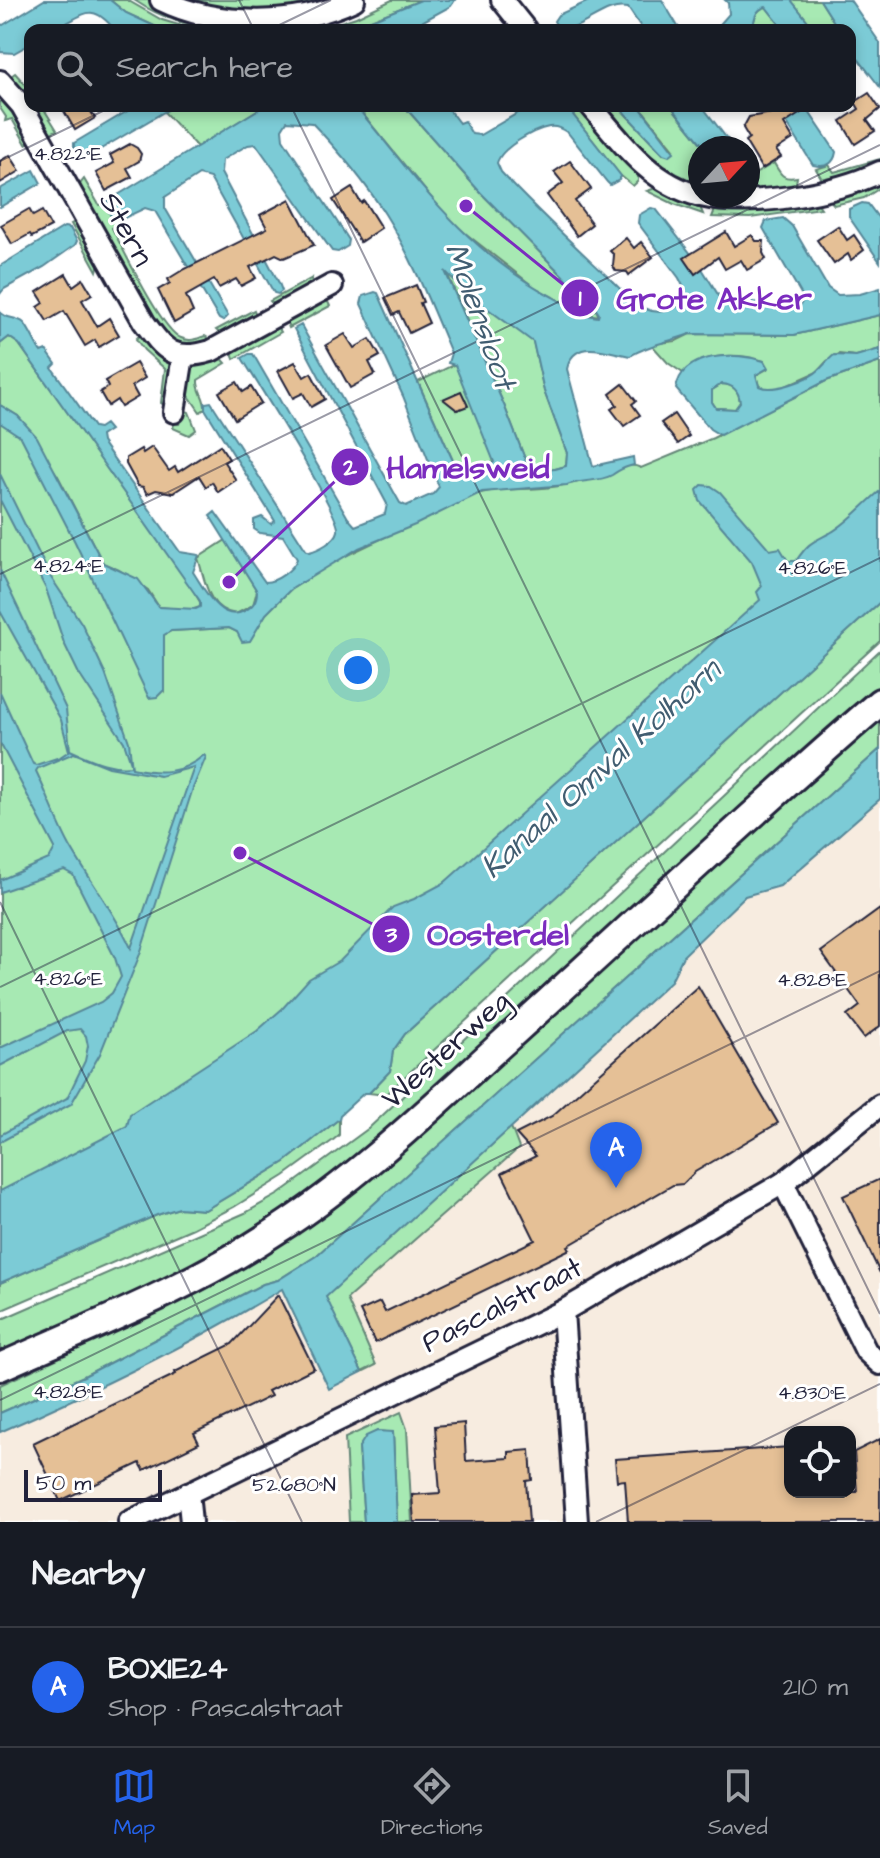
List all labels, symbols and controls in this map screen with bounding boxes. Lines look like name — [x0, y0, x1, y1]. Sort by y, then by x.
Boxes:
search box — [24, 24, 856, 112]
icon: search — [52, 46, 96, 90]
text: Search here — [116, 47, 293, 89]
north arrow — [688, 136, 760, 208]
text: 4.822°E — [34, 140, 102, 168]
street label: Stern — [88, 184, 164, 274]
water label: Molensloot — [433, 236, 528, 398]
callout: Grote Akker — [560, 270, 827, 326]
text: Grote Akker — [616, 277, 812, 322]
text: 1 — [578, 282, 582, 316]
callout: Hamelsweid — [330, 439, 566, 495]
text: Hamelsweid — [386, 446, 550, 491]
text: 2 — [342, 451, 357, 485]
text: 4.824°E — [33, 552, 104, 580]
text: 4.826°E — [777, 554, 847, 582]
water label: Kanaal Omval Kolhorn — [471, 647, 733, 889]
your location — [338, 650, 378, 690]
callout: Oosterdel — [371, 906, 585, 962]
text: Oosterdel — [427, 913, 569, 958]
text: 3 — [384, 918, 398, 952]
text: 4.826°E — [33, 965, 103, 993]
text: 4.828°E — [777, 966, 847, 994]
street label: Westerweg — [372, 981, 520, 1120]
pin: A — [590, 1122, 642, 1188]
street label: Pascalstraat — [415, 1247, 589, 1363]
text: 4.828°E — [33, 1378, 103, 1406]
text: 4.830°E — [778, 1379, 846, 1407]
map controls — [784, 1426, 856, 1498]
button: locate — [784, 1426, 856, 1498]
scale bar — [24, 1466, 162, 1502]
text: 50 m — [36, 1468, 91, 1499]
text: 52.680°N — [252, 1471, 336, 1499]
text: Nearby — [32, 1550, 146, 1598]
text: BOXIE24 — [108, 1648, 227, 1690]
text: A — [50, 1669, 66, 1705]
text: 210 m — [783, 1669, 848, 1705]
text: Shop · Pascalstraat — [108, 1690, 343, 1726]
tab: Map — [112, 1764, 156, 1843]
tab: Directions — [381, 1764, 483, 1843]
tab: Saved — [708, 1764, 768, 1843]

